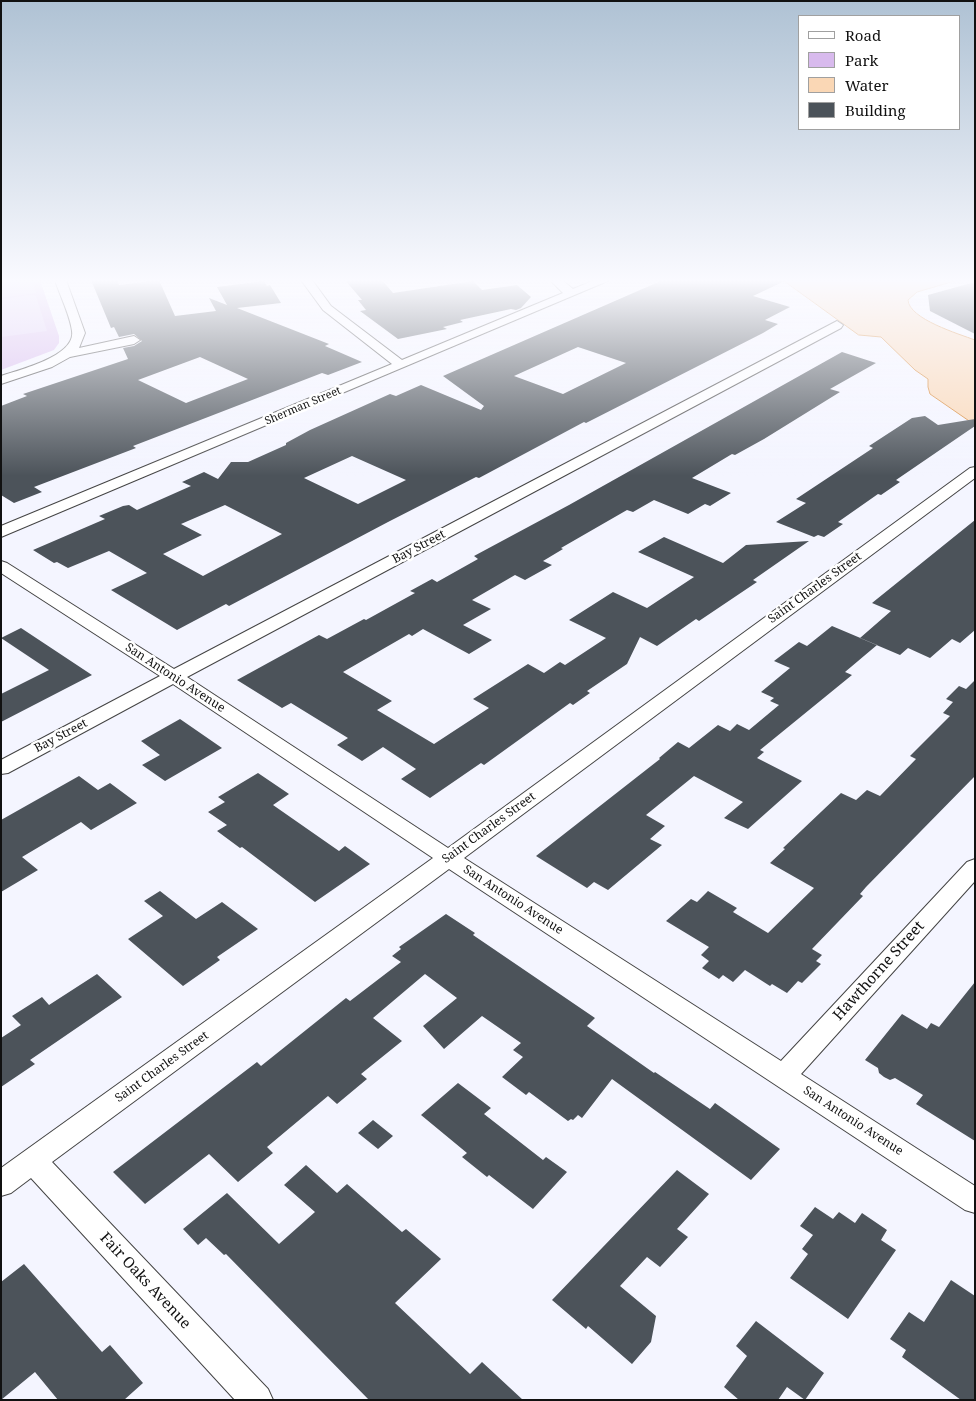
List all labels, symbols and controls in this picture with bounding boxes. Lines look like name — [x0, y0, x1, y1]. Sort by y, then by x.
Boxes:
legend — [798, 15, 961, 130]
text: Road — [845, 25, 881, 45]
text: Park — [845, 50, 878, 70]
text: Water — [845, 75, 888, 95]
text: Building — [845, 100, 906, 120]
street label: Sherman Street — [263, 384, 343, 428]
street label: Bay Street — [390, 527, 448, 567]
street label: Saint Charles Street — [766, 549, 864, 627]
street label: San Antonio Avenue — [122, 640, 228, 716]
street label: Bay Street — [32, 716, 90, 756]
street label: Saint Charles Street — [440, 789, 538, 867]
street label: San Antonio Avenue — [460, 862, 566, 938]
street label: Hawthorne Street — [830, 918, 928, 1024]
street label: Saint Charles Street — [113, 1028, 211, 1106]
street label: San Antonio Avenue — [800, 1083, 906, 1159]
street label: Fair Oaks Avenue — [96, 1229, 194, 1333]

